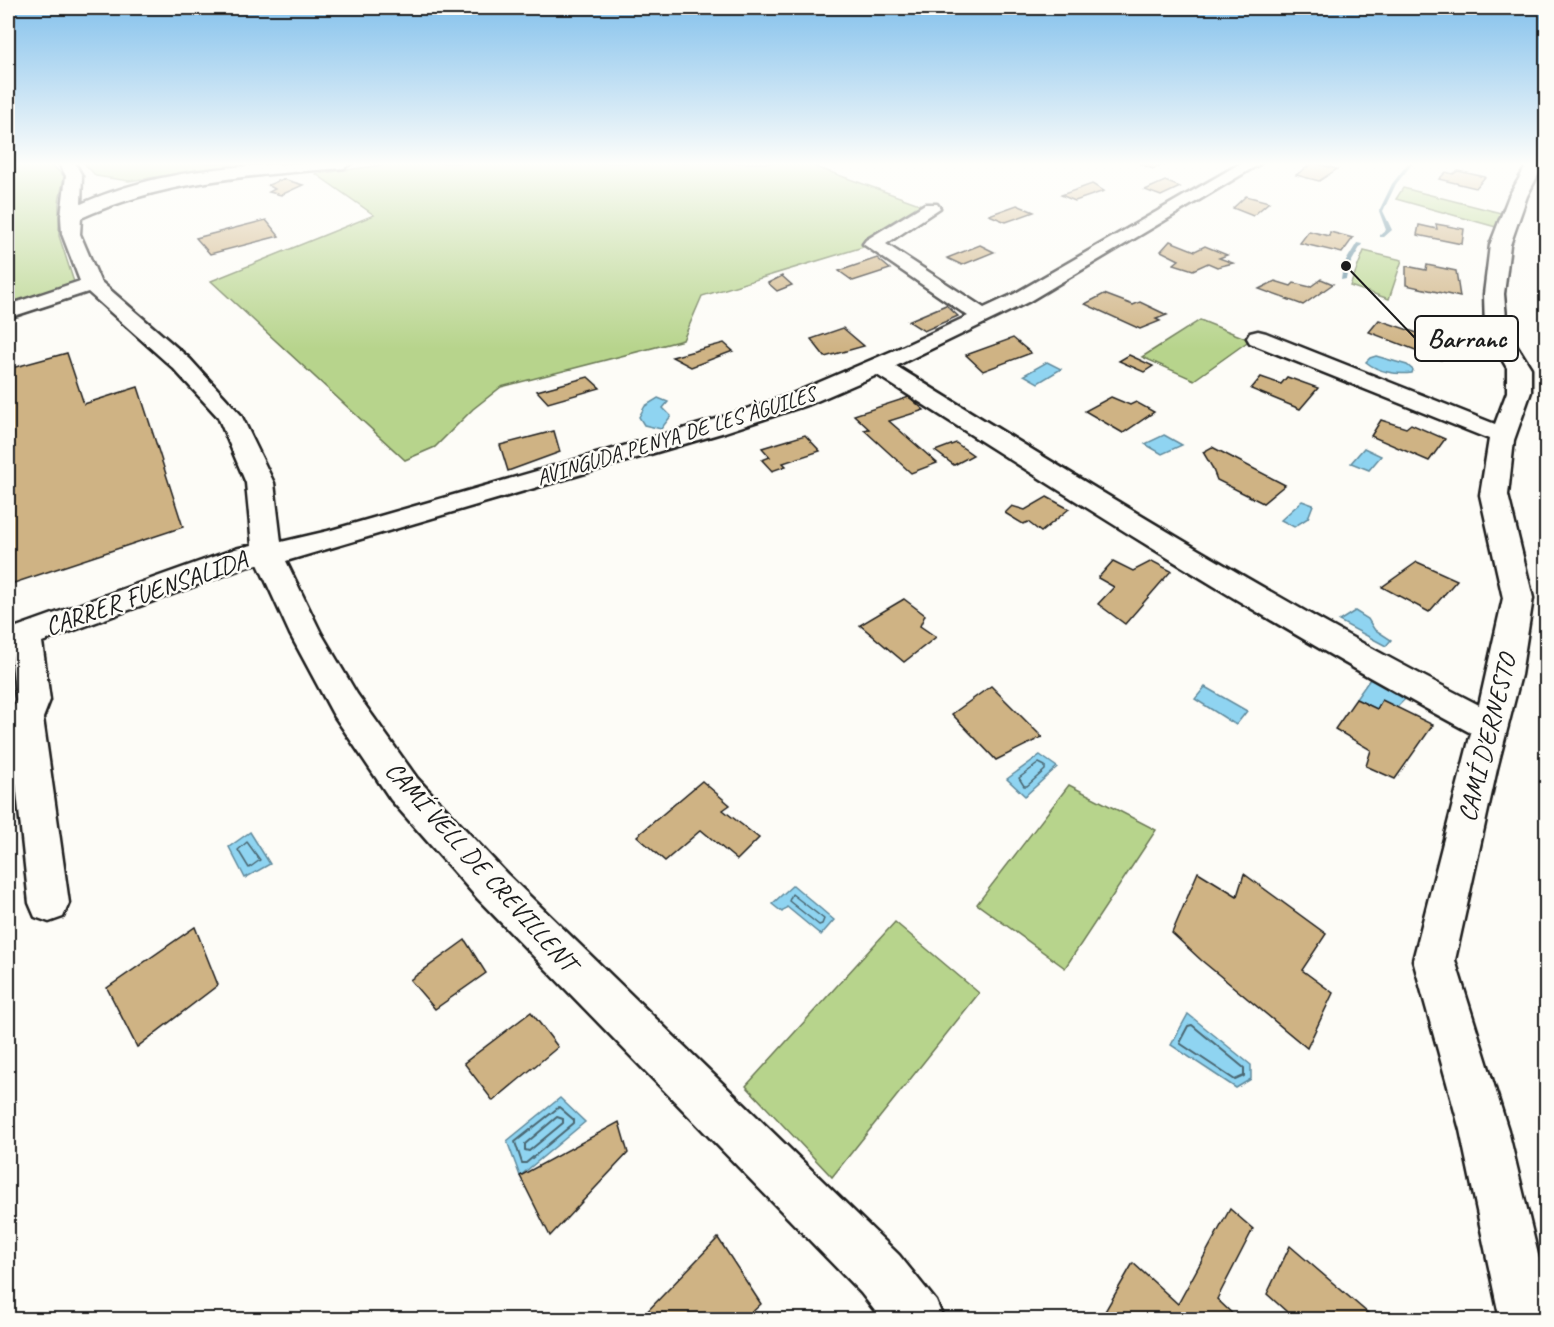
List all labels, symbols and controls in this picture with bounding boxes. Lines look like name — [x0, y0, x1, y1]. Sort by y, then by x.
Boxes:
callout: Barranc — [1415, 316, 1518, 361]
text: Barranc — [1428, 321, 1509, 355]
street label: AVINGUDA PENYA DE LES ÀGUILES — [533, 379, 822, 492]
street label: CARRER FUENSALIDA — [41, 542, 253, 643]
street label: CAMÍ D'ERNESTO — [1450, 648, 1524, 825]
street label: CAMÍ VELL DE CREVILLENT — [378, 754, 588, 982]

